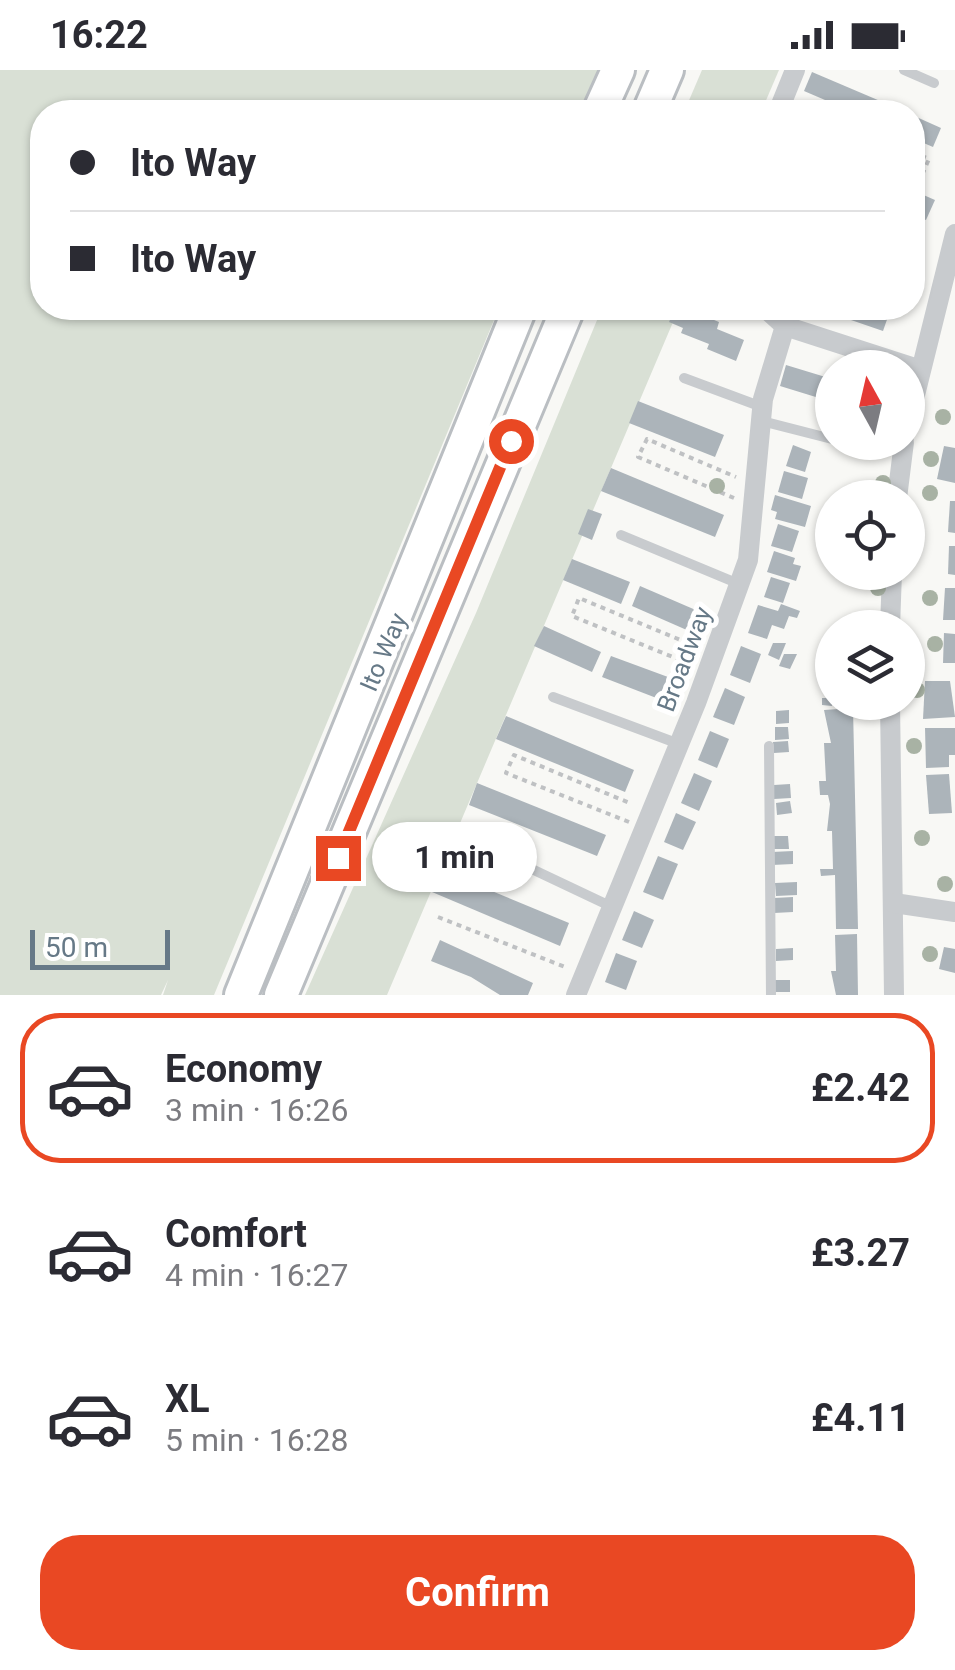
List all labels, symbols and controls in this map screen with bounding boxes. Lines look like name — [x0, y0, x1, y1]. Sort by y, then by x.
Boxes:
text: 16:22 — [50, 13, 148, 57]
text: Ito Way — [130, 141, 256, 185]
text: Ito Way — [130, 237, 256, 281]
north arrow — [815, 350, 925, 460]
map controls — [815, 350, 925, 720]
route start — [489, 419, 534, 464]
button: locate — [815, 480, 925, 590]
street label: Broadway — [651, 603, 718, 716]
street label: Ito Way — [354, 609, 413, 696]
button: layers — [815, 610, 925, 720]
callout: 1 min — [373, 823, 538, 893]
route end — [316, 836, 361, 881]
text: 1 min — [414, 838, 495, 876]
scale bar — [30, 925, 170, 970]
text: 50 m — [45, 931, 108, 964]
icon: car — [45, 1043, 135, 1133]
text: Economy — [165, 1047, 322, 1091]
text: £2.42 — [811, 1066, 910, 1110]
text: 3 min · 16:26 — [165, 1091, 348, 1129]
icon: car — [45, 1208, 135, 1298]
text: Comfort — [165, 1212, 307, 1256]
text: £3.27 — [811, 1231, 910, 1275]
text: 4 min · 16:27 — [165, 1256, 348, 1294]
icon: car — [45, 1373, 135, 1463]
text: XL — [165, 1377, 210, 1421]
text: £4.11 — [811, 1396, 910, 1440]
text: 5 min · 16:28 — [165, 1421, 348, 1459]
button: Confirm — [40, 1535, 915, 1650]

